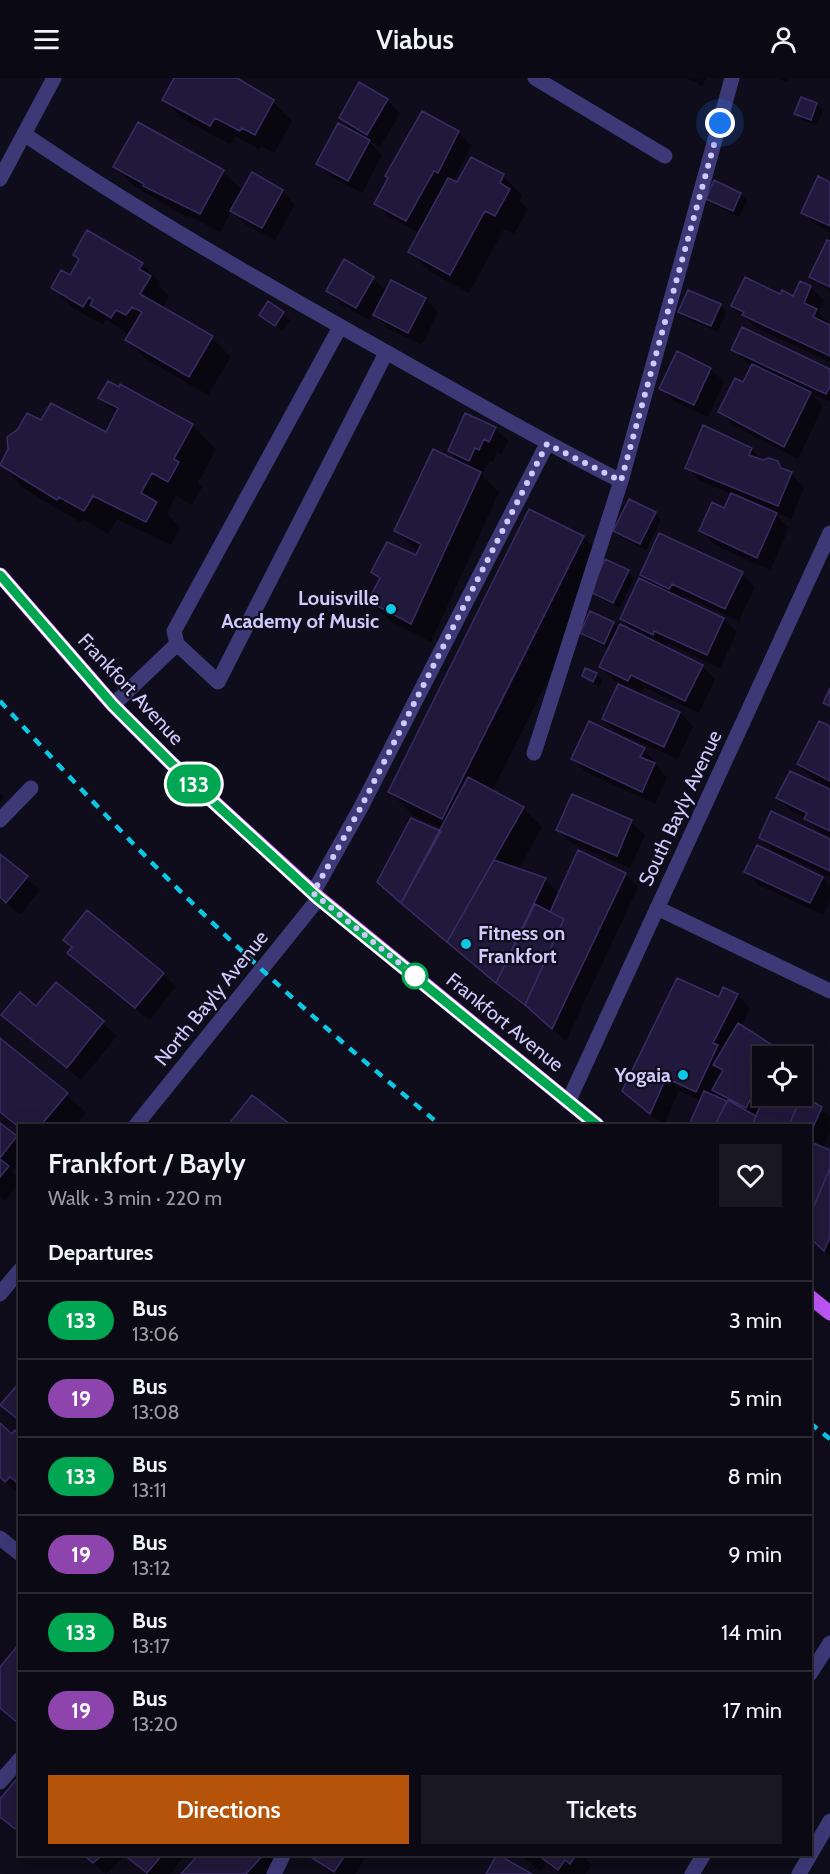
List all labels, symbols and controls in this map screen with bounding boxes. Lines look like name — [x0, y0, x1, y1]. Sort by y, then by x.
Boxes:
icon: menu — [30, 23, 63, 56]
text: Viabus — [376, 23, 454, 56]
icon: person — [767, 23, 800, 56]
your location — [705, 108, 735, 138]
place label: Louisville Academy of Music — [221, 586, 379, 633]
marker: Louisville Academy of Music — [384, 602, 398, 616]
street label: Frankfort Avenue — [73, 628, 189, 750]
street label: South Bayly Avenue — [633, 726, 727, 890]
line badge: 133 — [160, 764, 228, 804]
text: 133 — [179, 772, 209, 797]
place label: Fitness on Frankfort — [478, 921, 565, 968]
street label: North Bayly Avenue — [149, 926, 273, 1070]
marker: Fitness on Frankfort — [459, 937, 473, 951]
unlabelled marker — [402, 963, 428, 989]
street label: Frankfort Avenue — [442, 967, 568, 1077]
map controls — [752, 1046, 812, 1106]
button: locate — [752, 1046, 812, 1106]
place label: Yogaia — [613, 1063, 671, 1087]
marker: Yogaia — [676, 1068, 690, 1082]
button: heart — [719, 1144, 782, 1207]
text: Frankfort / Bayly — [48, 1146, 246, 1180]
text: Walk · 3 min · 220 m — [48, 1186, 222, 1210]
text: Departures — [48, 1239, 153, 1266]
text: Bus — [132, 1295, 167, 1322]
text: 3 min — [729, 1307, 782, 1334]
text: 133 — [66, 1308, 96, 1333]
text: 13:06 — [132, 1322, 179, 1346]
text: Bus — [132, 1373, 167, 1400]
text: 5 min — [729, 1385, 782, 1412]
text: 19 — [71, 1386, 91, 1411]
text: 13:08 — [132, 1400, 180, 1424]
text: Bus — [132, 1451, 167, 1478]
text: 8 min — [727, 1463, 782, 1490]
text: 133 — [66, 1464, 96, 1489]
text: 13:11 — [132, 1478, 167, 1502]
text: Bus — [132, 1529, 167, 1556]
text: 9 min — [728, 1541, 782, 1568]
text: 19 — [71, 1542, 91, 1567]
text: 13:12 — [132, 1556, 171, 1580]
text: Bus — [132, 1607, 167, 1634]
text: 14 min — [721, 1619, 782, 1646]
text: 133 — [66, 1620, 96, 1645]
text: 13:17 — [132, 1634, 170, 1658]
text: Bus — [132, 1685, 167, 1712]
text: 17 min — [723, 1697, 782, 1724]
text: 19 — [71, 1698, 91, 1723]
text: 13:20 — [132, 1712, 178, 1736]
button: Directions — [48, 1775, 409, 1844]
button: Tickets — [421, 1775, 782, 1844]

